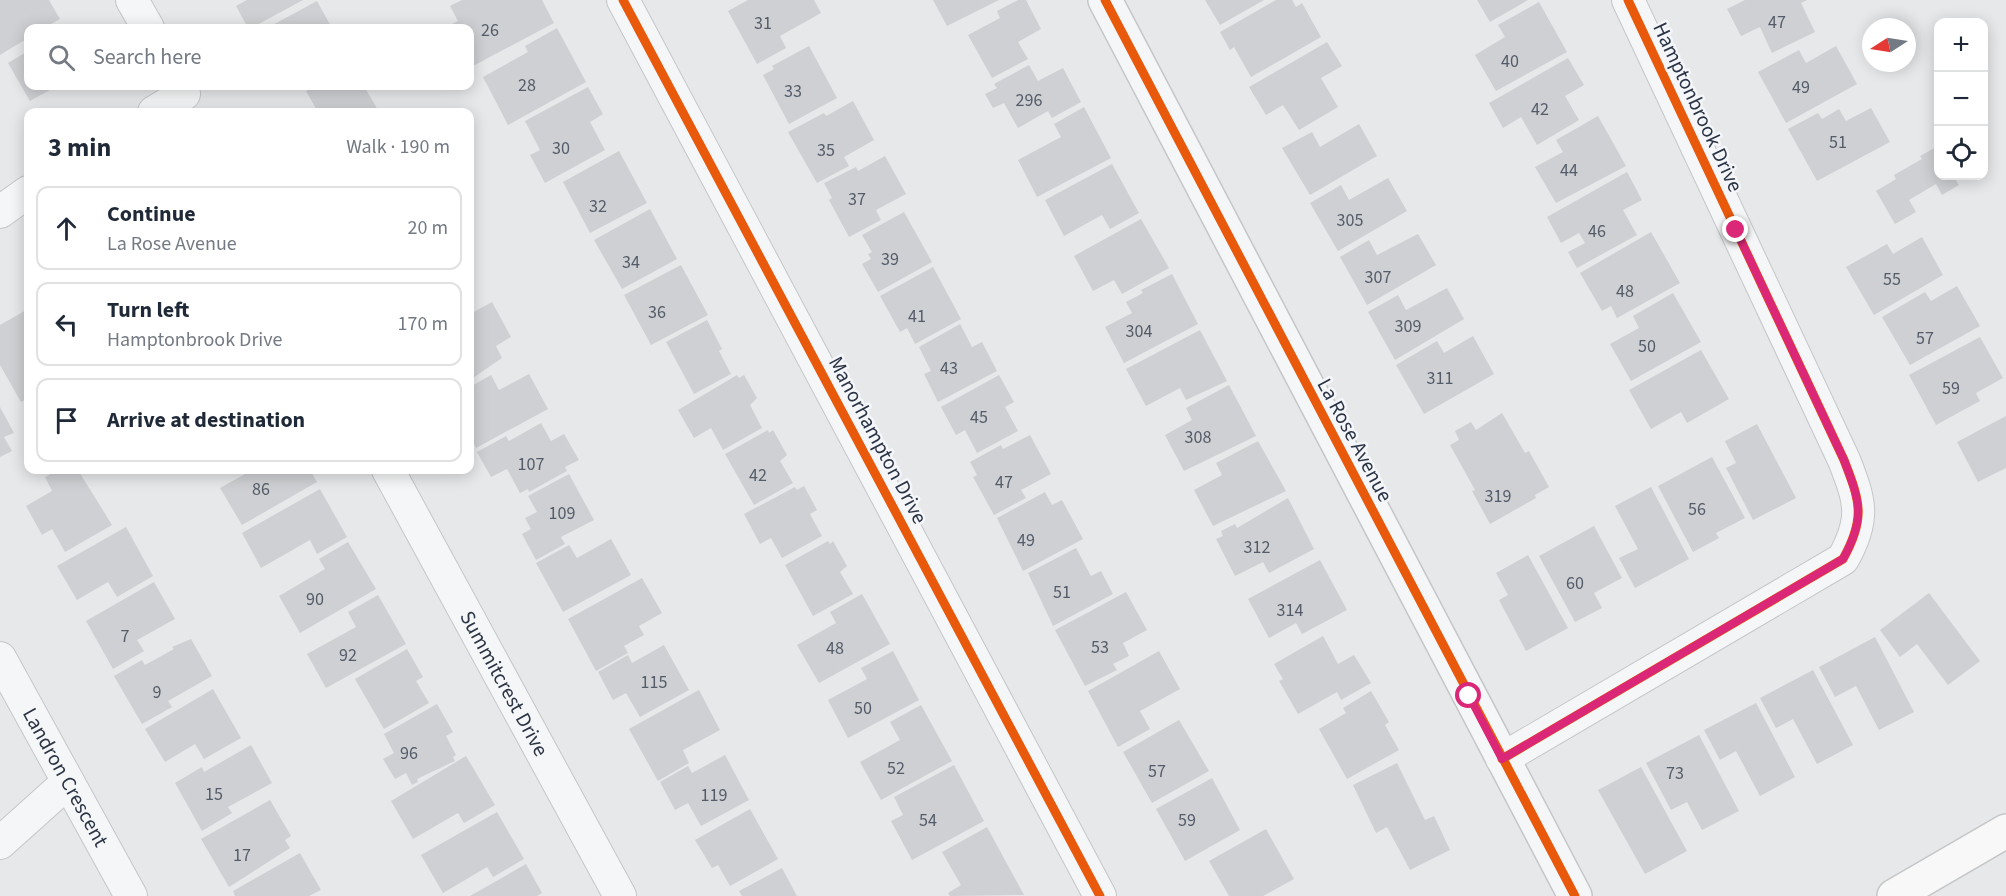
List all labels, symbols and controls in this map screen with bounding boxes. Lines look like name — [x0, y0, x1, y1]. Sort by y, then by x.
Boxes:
house number: 47 — [1768, 10, 1786, 35]
house number: 31 — [754, 11, 772, 36]
street label: Hamptonbrook Drive — [1645, 17, 1751, 197]
house number: 26 — [481, 18, 499, 43]
north arrow — [1862, 18, 1916, 72]
map controls — [1934, 18, 1988, 180]
button: + — [1934, 18, 1988, 72]
search box — [24, 24, 474, 90]
icon: search — [45, 41, 78, 74]
text: Search here — [93, 41, 201, 73]
house number: 40 — [1501, 49, 1519, 74]
button: − — [1934, 72, 1988, 126]
house number: 28 — [518, 73, 536, 98]
house number: 49 — [1792, 75, 1810, 100]
house number: 33 — [784, 79, 802, 104]
house number: 296 — [1016, 88, 1042, 113]
house number: 42 — [1531, 97, 1549, 122]
button: locate — [1934, 126, 1988, 180]
text: 3 min — [48, 129, 111, 166]
house number: 51 — [1829, 130, 1847, 155]
text: Walk · 190 m — [346, 133, 450, 161]
house number: 30 — [552, 136, 570, 161]
house number: 35 — [817, 138, 835, 163]
house number: 44 — [1560, 158, 1578, 183]
house number: 37 — [848, 187, 866, 212]
house number: 32 — [589, 194, 607, 219]
text: Continue — [107, 198, 196, 230]
house number: 305 — [1337, 208, 1363, 233]
icon: ahead — [50, 212, 83, 245]
text: 20 m — [408, 214, 448, 242]
route end — [1722, 216, 1748, 242]
house number: 46 — [1588, 219, 1606, 244]
text: La Rose Avenue — [107, 230, 237, 258]
house number: 39 — [881, 247, 899, 272]
house number: 34 — [622, 250, 640, 275]
house number: 307 — [1365, 265, 1391, 290]
house number: 55 — [1883, 267, 1901, 292]
house number: 48 — [1616, 279, 1634, 304]
text: Turn left — [107, 294, 189, 326]
house number: 36 — [648, 300, 666, 325]
house number: 41 — [908, 304, 926, 329]
icon: left — [50, 308, 83, 341]
text: 170 m — [398, 310, 448, 338]
house number: 309 — [1395, 314, 1421, 339]
house number: 304 — [1126, 319, 1152, 344]
text: Hamptonbrook Drive — [107, 326, 282, 354]
house number: 57 — [1916, 326, 1934, 351]
house number: 50 — [1638, 334, 1656, 359]
street label: Manorhampton Drive — [821, 351, 935, 529]
house number: 43 — [940, 356, 958, 381]
house number: 311 — [1427, 366, 1453, 391]
street label: La Rose Avenue — [1310, 373, 1400, 507]
house number: 59 — [1942, 376, 1960, 401]
icon: arrive — [50, 404, 83, 437]
text: Arrive at destination — [107, 404, 305, 436]
house number: 45 — [970, 405, 988, 430]
house number: 308 — [1185, 425, 1211, 450]
house number: 107 — [518, 452, 544, 477]
house number: 42 — [749, 463, 767, 488]
house number: 47 — [995, 470, 1013, 495]
house number: 86 — [252, 477, 270, 502]
house number: 319 — [1485, 484, 1511, 509]
house number: 56 — [1688, 497, 1706, 522]
house number: 109 — [549, 501, 575, 526]
house number: 49 — [1017, 528, 1035, 553]
house number: 312 — [1244, 535, 1270, 560]
house number: 60 — [1566, 571, 1584, 596]
house number: 51 — [1053, 580, 1071, 605]
house number: 90 — [306, 587, 324, 612]
house number: 314 — [1277, 598, 1303, 623]
street label: Summitcrest Drive — [452, 605, 556, 762]
house number: 7 — [121, 624, 130, 649]
house number: 53 — [1091, 635, 1109, 660]
house number: 48 — [826, 636, 844, 661]
house number: 92 — [339, 643, 357, 668]
house number: 115 — [641, 670, 667, 695]
house number: 9 — [153, 680, 162, 705]
route start — [1455, 682, 1481, 708]
house number: 50 — [854, 696, 872, 721]
street label: Landron Crescent — [15, 702, 116, 852]
house number: 96 — [400, 741, 418, 766]
house number: 52 — [887, 756, 905, 781]
house number: 57 — [1148, 759, 1166, 784]
house number: 73 — [1666, 761, 1684, 786]
house number: 15 — [205, 782, 223, 807]
house number: 119 — [701, 783, 727, 808]
house number: 54 — [919, 808, 937, 833]
house number: 59 — [1178, 808, 1196, 833]
house number: 17 — [233, 843, 251, 868]

